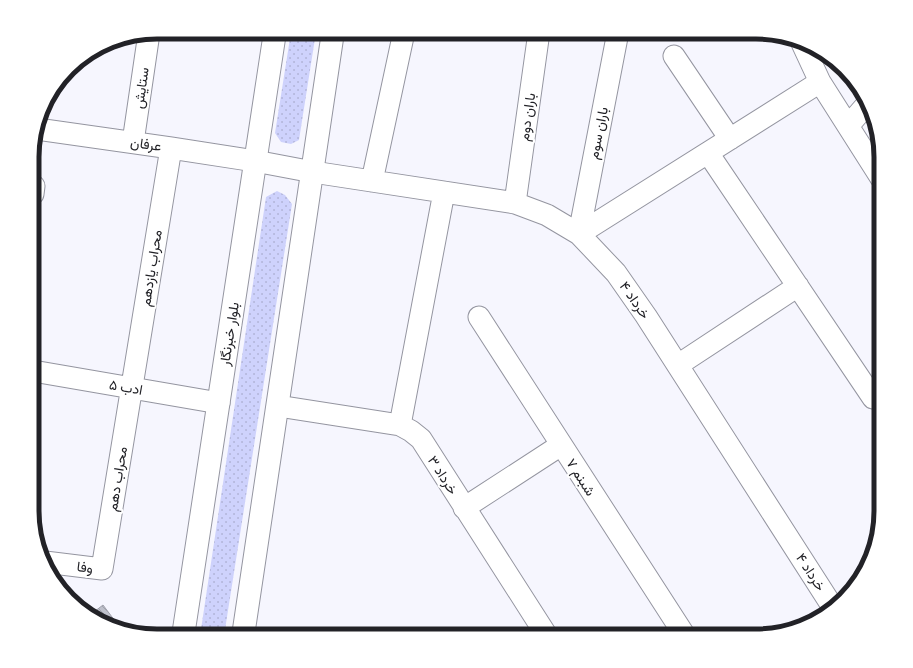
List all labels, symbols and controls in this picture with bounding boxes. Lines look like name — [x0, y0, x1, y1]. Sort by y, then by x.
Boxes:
street label: ستایش — [130, 66, 153, 110]
street label: باران دوم — [516, 92, 539, 142]
street label: باران سوم — [585, 105, 612, 161]
street label: عرفان — [129, 134, 163, 155]
street label: محراب یازدهم — [137, 229, 166, 308]
street label: خرداد ۴ — [616, 278, 653, 322]
street label: بلوار خبرنگار — [216, 301, 243, 368]
street label: ادب ۵ — [108, 376, 144, 399]
street label: محراب دهم — [104, 445, 131, 513]
street label: خرداد ۳ — [424, 453, 461, 498]
street label: شبنم ۷ — [562, 455, 599, 499]
street label: خرداد ۴ — [792, 550, 829, 594]
street label: وفا — [76, 558, 94, 577]

